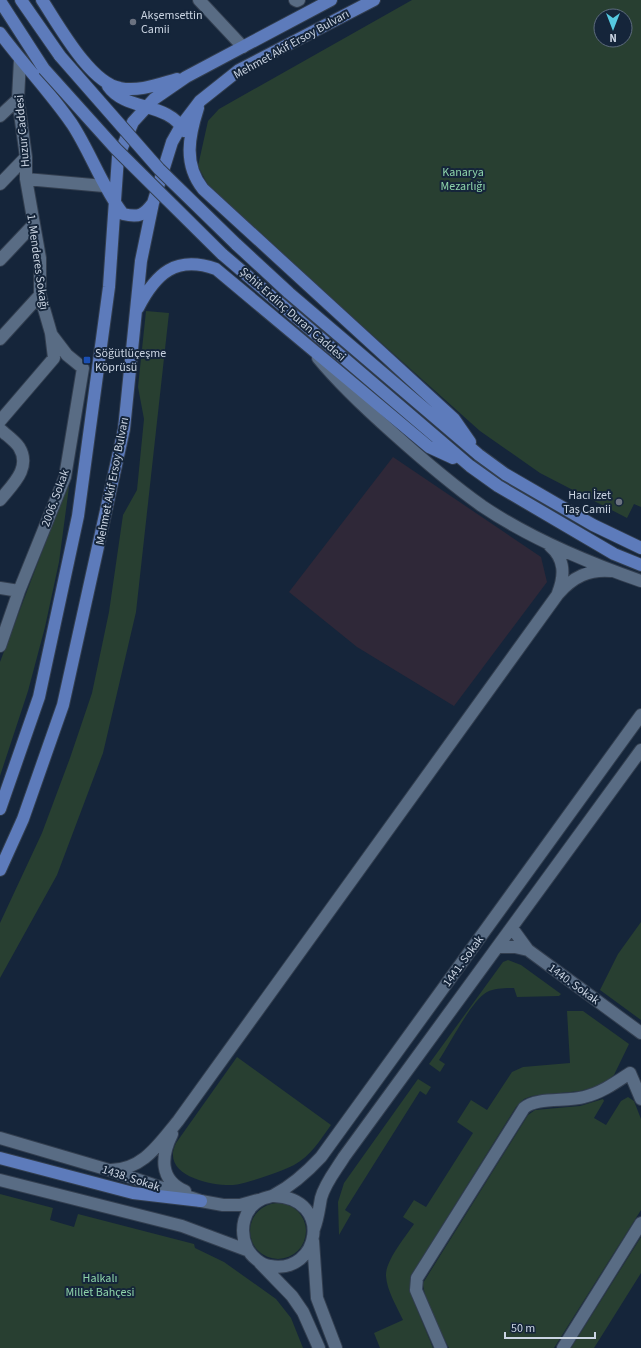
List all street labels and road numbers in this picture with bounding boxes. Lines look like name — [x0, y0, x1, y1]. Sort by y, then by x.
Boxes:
street label: Mehmet Akif Ersoy Bulvarı — [230, 6, 352, 83]
street label: Huzur Caddesi — [11, 94, 34, 168]
street label: 1. Menderes Sokağı — [22, 213, 53, 311]
street label: Şehit Erdinç Duran Caddesi — [236, 263, 349, 365]
street label: Mehmet Akif Ersoy Bulvarı — [92, 416, 133, 546]
street label: 2006. Sokak — [37, 467, 74, 529]
street label: 1441. Sokak — [439, 932, 488, 991]
street label: 1440. Sokak — [544, 960, 603, 1009]
street label: 1438. Sokak — [100, 1161, 162, 1196]

